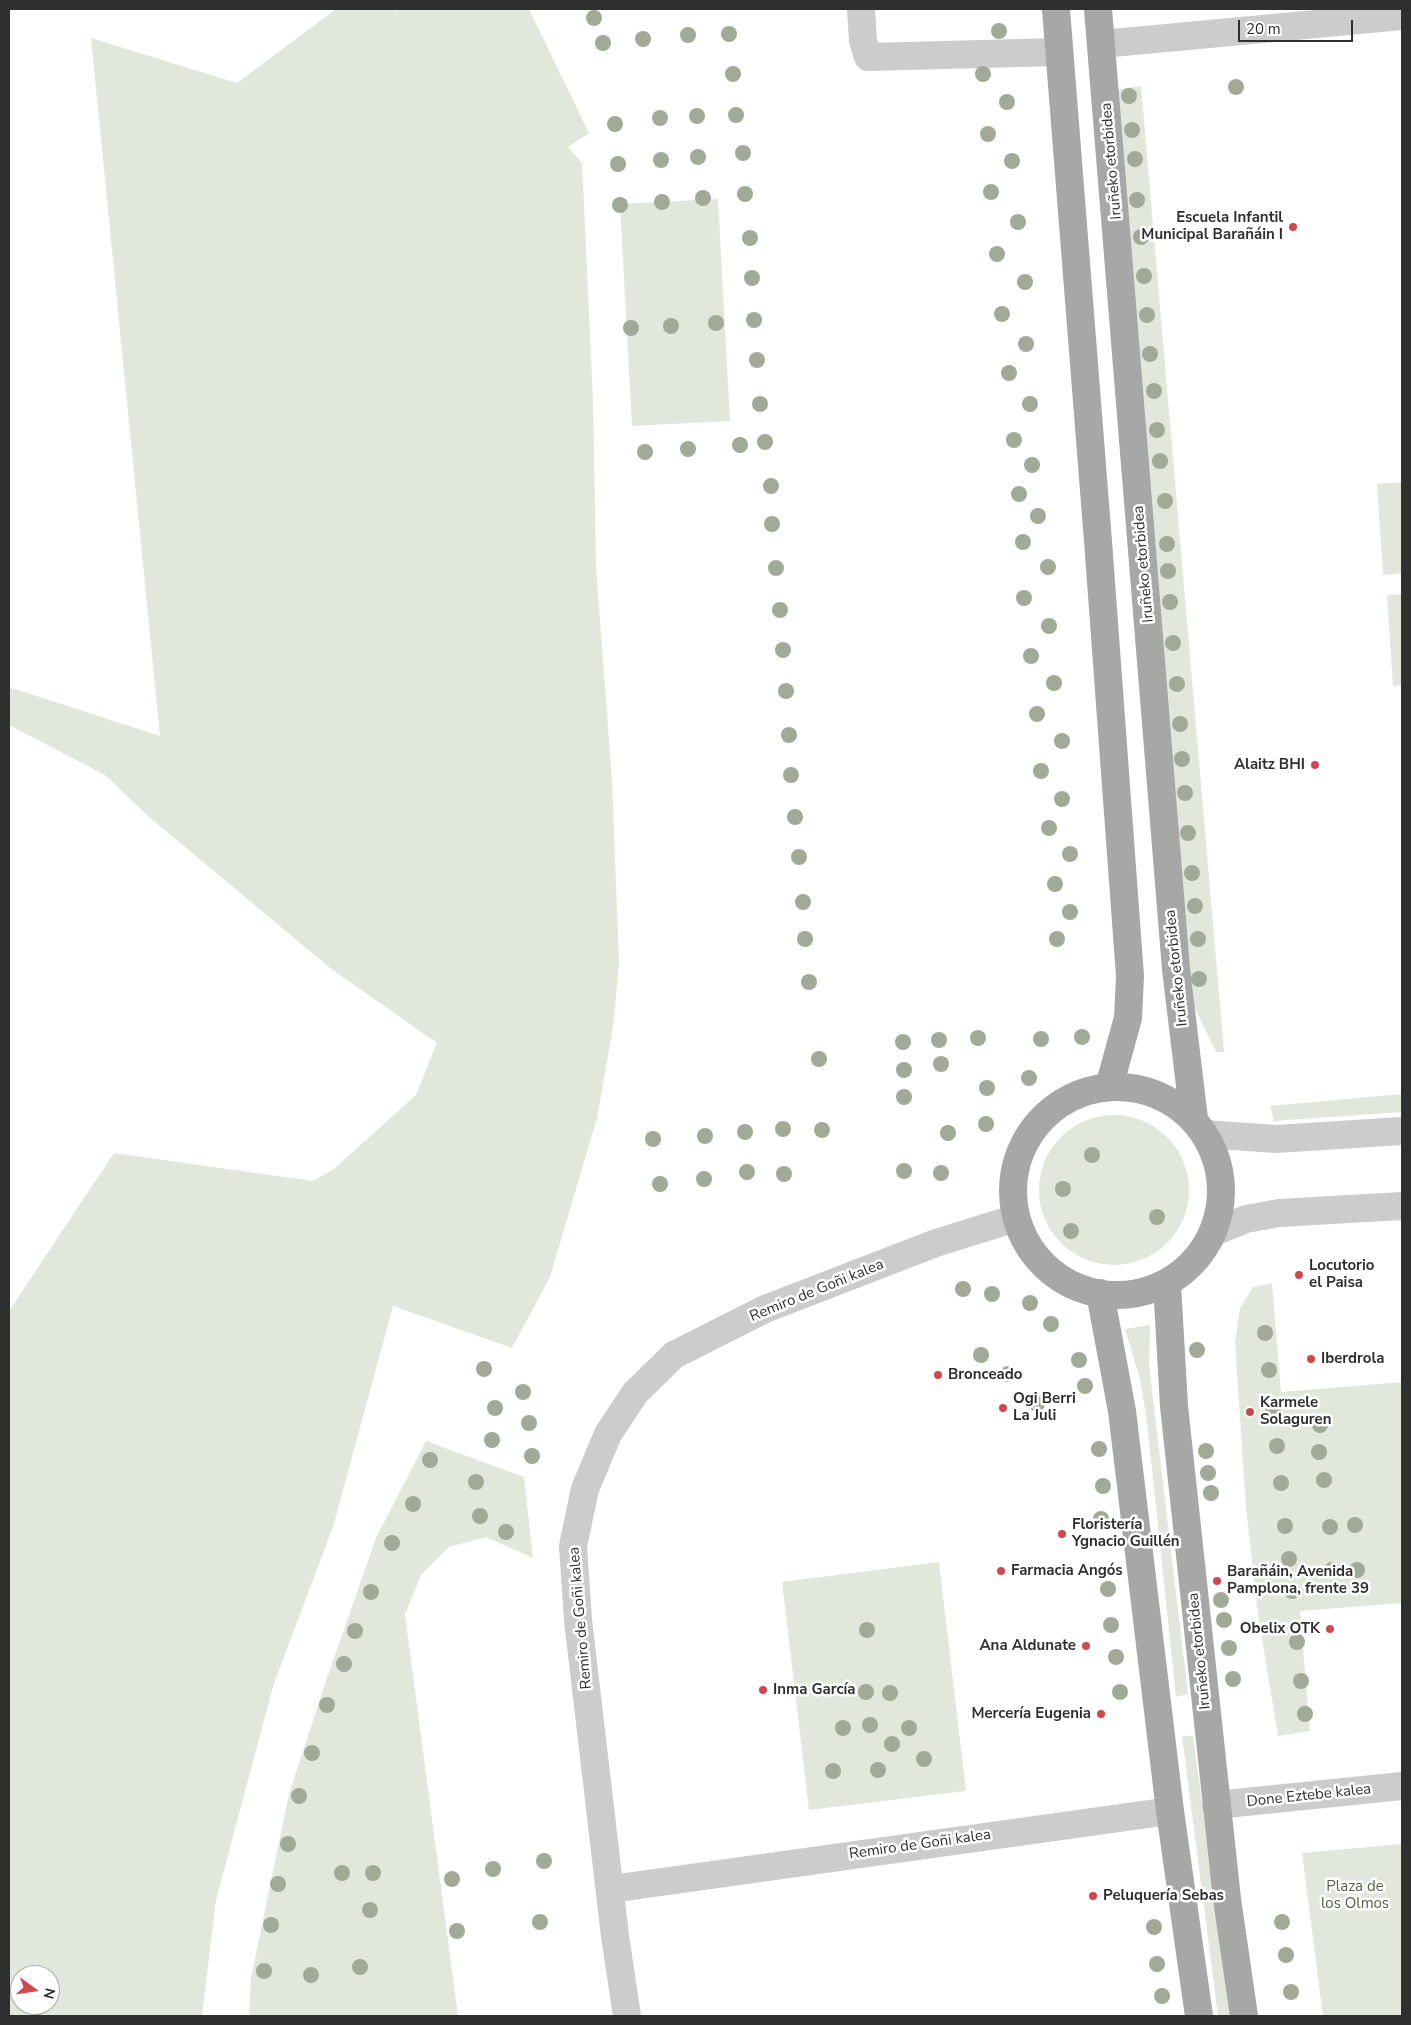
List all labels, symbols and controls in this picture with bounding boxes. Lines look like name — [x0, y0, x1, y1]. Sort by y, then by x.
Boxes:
scale bar — [1241, 10, 1356, 42]
text: 20 m — [1246, 19, 1281, 39]
street label: Iruñeko etorbidea — [1098, 102, 1126, 220]
place label: Escuela Infantil Municipal Barañáin I — [1141, 209, 1283, 244]
marker: Escuela Infantil Municipal Barañáin I — [1287, 221, 1299, 233]
street label: Iruñeko etorbidea — [1130, 505, 1158, 623]
place label: Alaitz BHI — [1234, 756, 1305, 774]
marker: Alaitz BHI — [1309, 759, 1321, 771]
street label: Iruñeko etorbidea — [1162, 909, 1192, 1027]
street label: Remiro de Goñi kalea — [747, 1256, 887, 1326]
place label: Locutorio el Paisa — [1309, 1257, 1374, 1292]
marker: Locutorio el Paisa — [1293, 1269, 1305, 1281]
place label: Iberdrola — [1321, 1350, 1384, 1368]
marker: Iberdrola — [1305, 1353, 1317, 1365]
place label: Bronceado — [948, 1366, 1022, 1384]
marker: Bronceado — [932, 1369, 944, 1381]
place label: Ogi Berri La Juli — [1013, 1390, 1076, 1425]
place label: Karmele Solaguren — [1260, 1394, 1332, 1429]
marker: Ogi Berri La Juli — [997, 1402, 1009, 1414]
marker: Karmele Solaguren — [1244, 1406, 1256, 1418]
place label: Floristería Ygnacio Guillén — [1072, 1516, 1180, 1551]
marker: Floristería Ygnacio Guillén — [1056, 1528, 1068, 1540]
street label: Remiro de Goñi kalea — [566, 1546, 596, 1690]
place label: Farmacia Angós — [1011, 1562, 1123, 1580]
place label: Barañáin, Avenida Pamplona, frente 39 — [1227, 1563, 1369, 1598]
marker: Farmacia Angós — [995, 1565, 1007, 1577]
marker: Barañáin, Avenida Pamplona, frente 39 — [1211, 1575, 1223, 1587]
street label: Iruñeko etorbidea — [1185, 1592, 1215, 1710]
place label: Obelix OTK — [1240, 1620, 1320, 1638]
marker: Obelix OTK — [1324, 1623, 1336, 1635]
place label: Ana Aldunate — [979, 1637, 1076, 1655]
marker: Ana Aldunate — [1080, 1640, 1092, 1652]
place label: Inma García — [773, 1681, 856, 1699]
marker: Inma García — [757, 1684, 769, 1696]
place label: Mercería Eugenia — [971, 1705, 1091, 1723]
marker: Mercería Eugenia — [1095, 1708, 1107, 1720]
street label: Done Eztebe kalea — [1246, 1781, 1372, 1811]
street label: Remiro de Goñi kalea — [848, 1826, 992, 1864]
park label: Plaza de los Olmos — [1321, 1878, 1389, 1913]
place label: Peluquería Sebas — [1103, 1887, 1224, 1905]
marker: Peluquería Sebas — [1087, 1890, 1099, 1902]
north arrow — [10, 1965, 60, 2015]
text: N — [39, 1986, 60, 2001]

